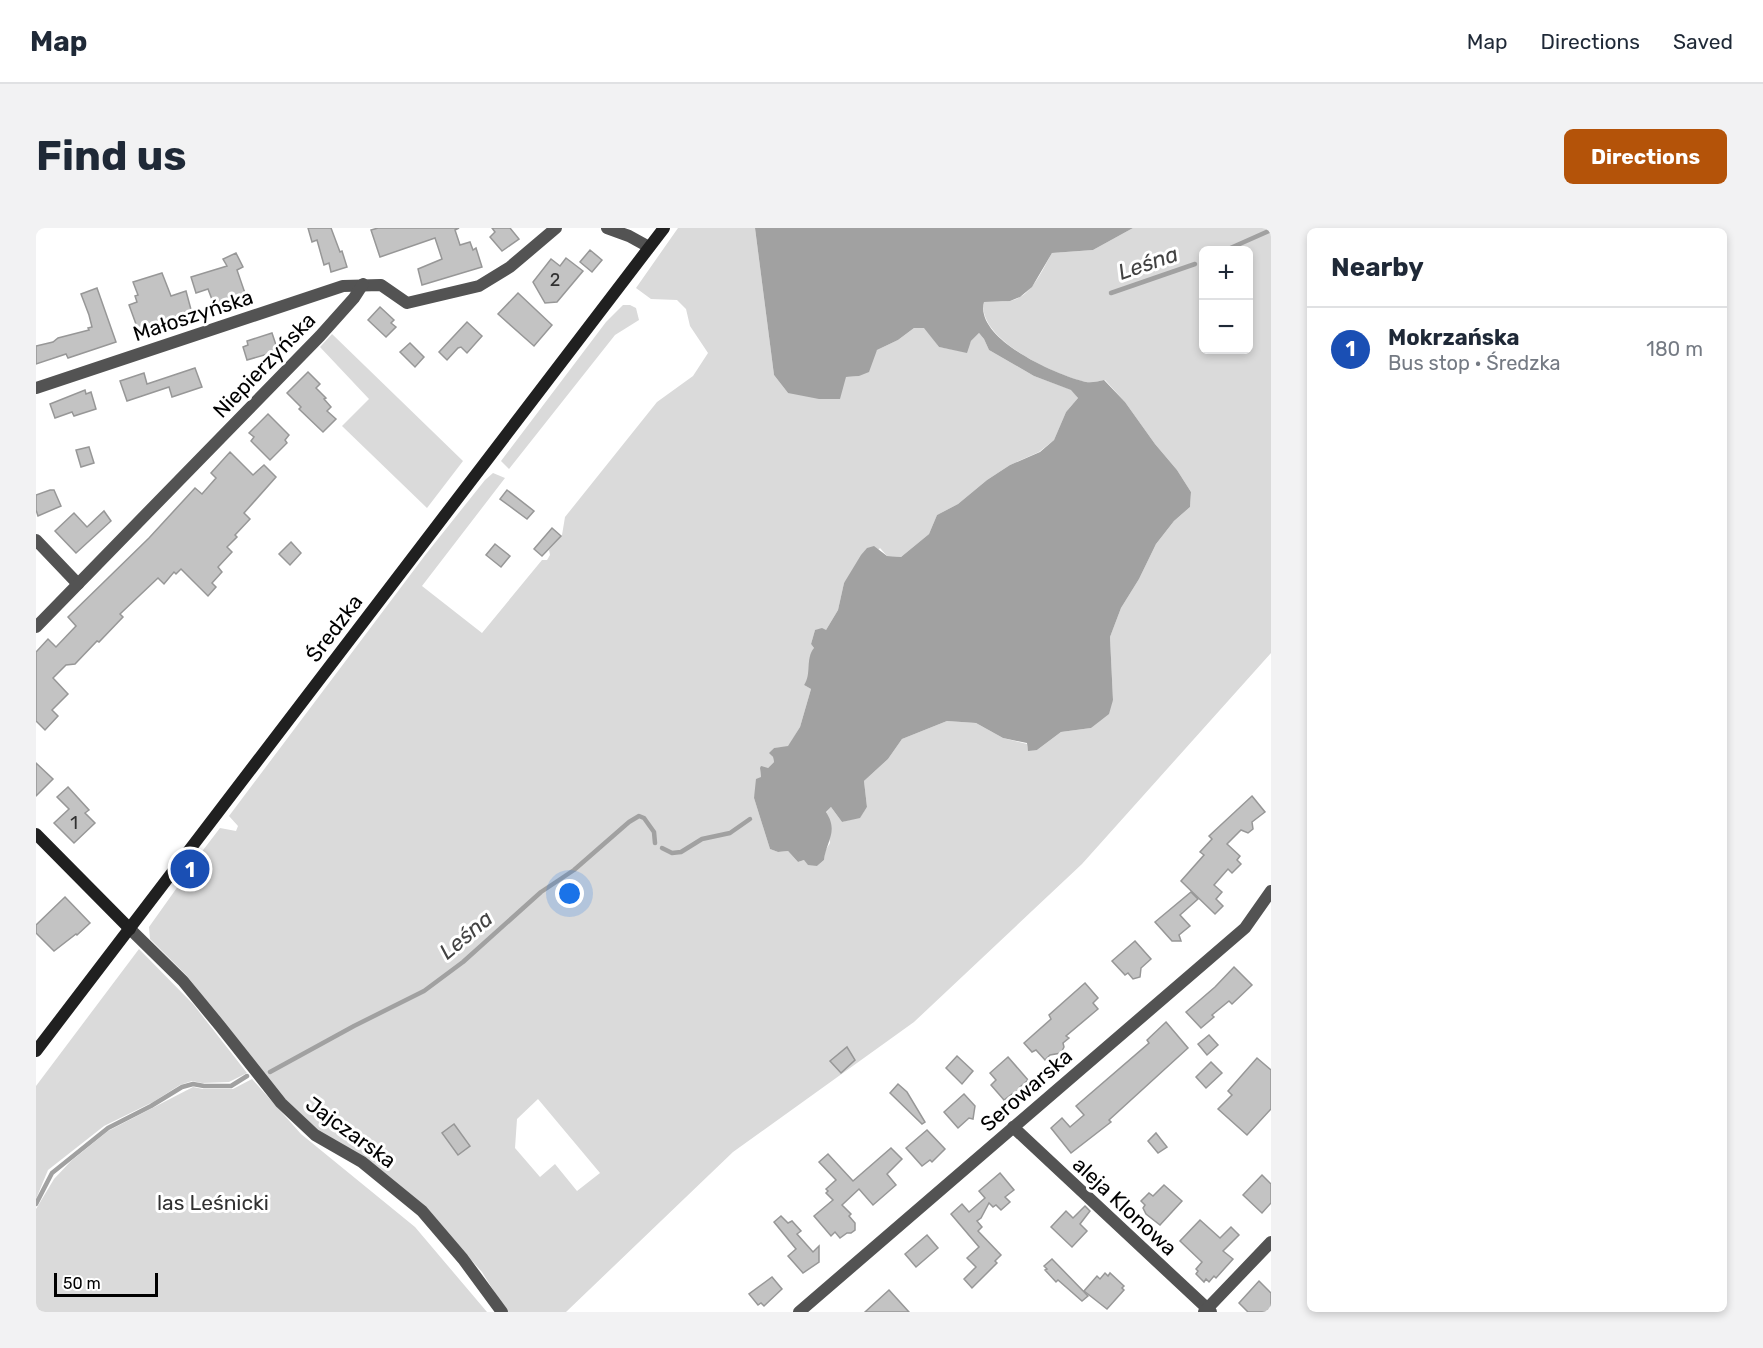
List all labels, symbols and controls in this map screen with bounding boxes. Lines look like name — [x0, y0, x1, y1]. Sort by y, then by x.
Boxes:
text: Map — [30, 25, 87, 58]
text: Map — [1467, 29, 1508, 54]
text: Directions — [1541, 29, 1640, 54]
text: Saved — [1673, 29, 1733, 54]
button: Directions — [1564, 129, 1727, 184]
text: Find us — [36, 131, 187, 181]
water label: Leśna — [1114, 240, 1182, 286]
map controls — [1199, 246, 1253, 354]
button: + — [1199, 246, 1253, 300]
text: Nearby — [1331, 252, 1424, 283]
house number: 2 — [550, 269, 560, 291]
street label: Małoszyńska — [130, 284, 256, 346]
button: − — [1199, 300, 1253, 354]
street label: Niepierzyńska — [208, 307, 320, 423]
text: Mokrzańska — [1388, 324, 1520, 351]
text: 1 — [1346, 337, 1355, 361]
text: 180 m — [1646, 337, 1703, 361]
text: Bus stop · Średzka — [1388, 351, 1561, 375]
street label: Średzka — [301, 589, 367, 667]
house number: 1 — [70, 812, 78, 834]
pin: 1 — [170, 846, 210, 892]
your location — [555, 879, 584, 908]
water label: Leśna — [434, 905, 498, 965]
street label: Serowarska — [975, 1043, 1077, 1137]
street label: Jajczarska — [301, 1091, 401, 1173]
street label: aleja Klonowa — [1068, 1152, 1182, 1260]
park label: las Leśnicki — [157, 1190, 269, 1215]
scale bar — [54, 1270, 158, 1298]
text: 50 m — [63, 1274, 101, 1293]

